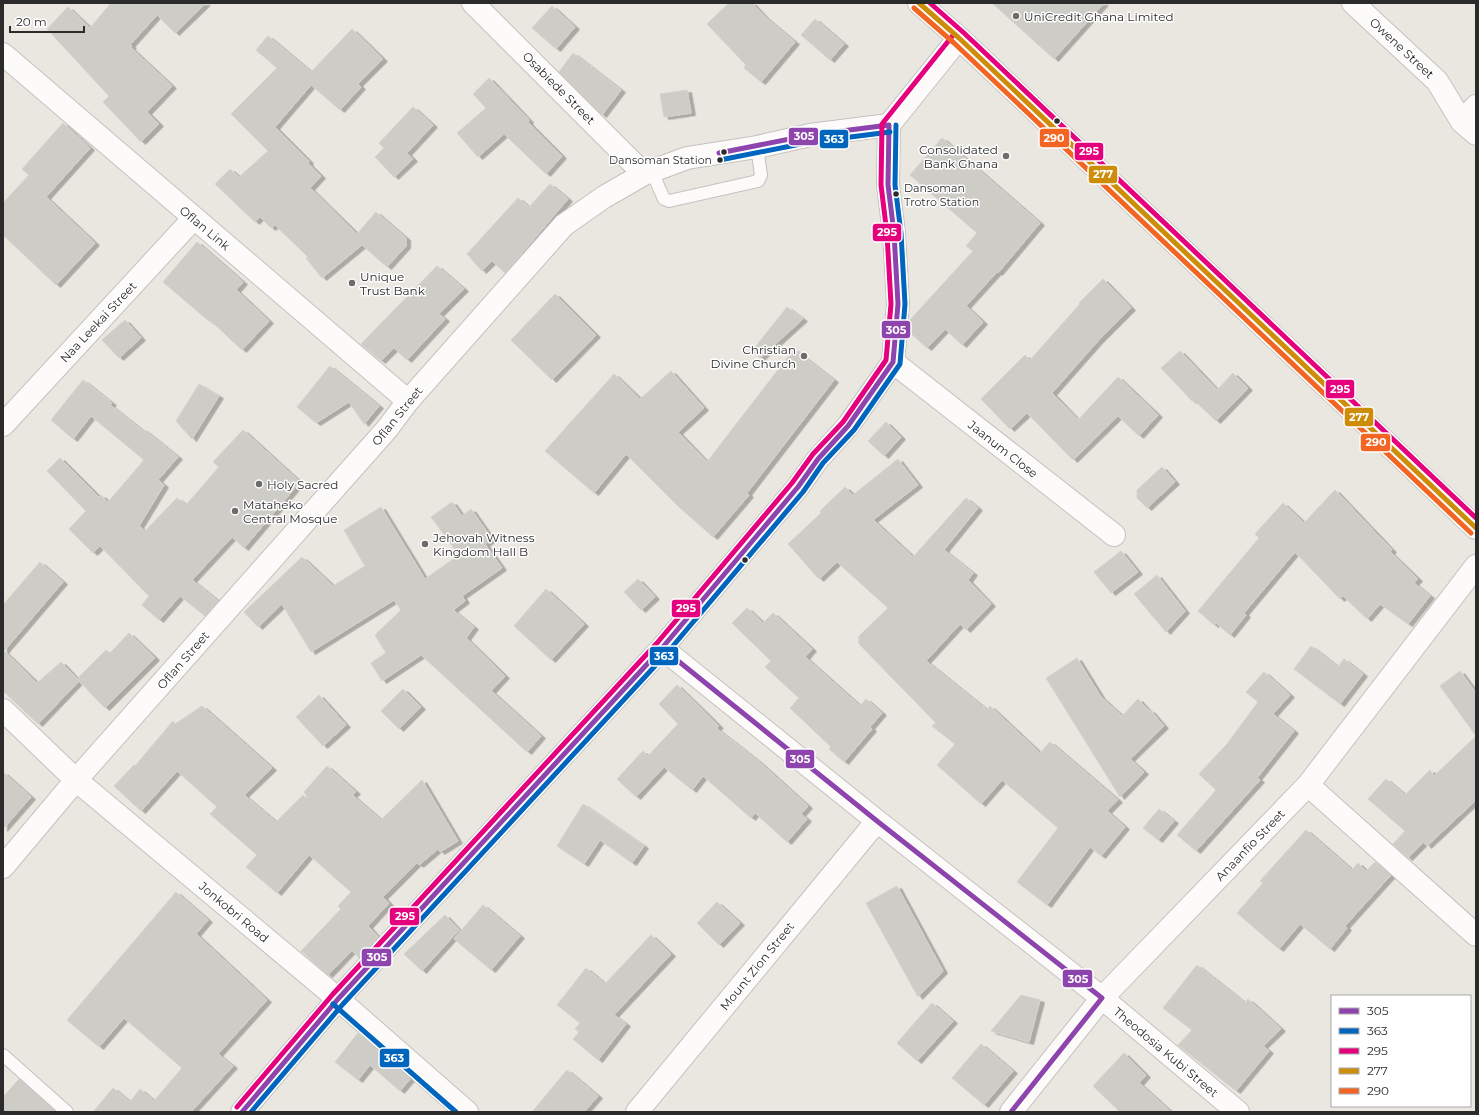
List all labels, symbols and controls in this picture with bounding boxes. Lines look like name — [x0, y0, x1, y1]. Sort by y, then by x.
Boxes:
scale bar — [10, 8, 84, 34]
place label: UniCredit Ghana Limited — [1024, 9, 1174, 24]
marker: UniCredit Ghana Limited — [1011, 11, 1021, 21]
text: 20 m — [16, 14, 47, 29]
street label: Owene Street — [1367, 14, 1437, 82]
street label: Osabiede Street — [520, 49, 598, 127]
unlabelled marker — [1052, 116, 1062, 126]
line badge: 305 — [788, 127, 819, 146]
line badge: 290 — [1039, 128, 1070, 148]
text: 305 — [793, 129, 815, 143]
line badge: 363 — [819, 129, 849, 149]
text: 290 — [1044, 131, 1065, 145]
text: 363 — [823, 132, 845, 146]
place label: Consolidated Bank Ghana — [919, 142, 998, 171]
line badge: 295 — [1074, 142, 1104, 161]
text: 295 — [1079, 144, 1099, 158]
unlabelled marker — [719, 147, 729, 157]
marker: Consolidated Bank Ghana — [1001, 151, 1011, 161]
place label: Dansoman Station — [609, 153, 712, 167]
marker: Dansoman Station — [715, 155, 725, 165]
line badge: 277 — [1088, 165, 1118, 184]
text: 277 — [1093, 167, 1113, 181]
place label: Dansoman Trotro Station — [904, 181, 979, 209]
marker: Dansoman Trotro Station — [891, 189, 901, 199]
street label: Oflan Link — [177, 203, 234, 254]
line badge: 295 — [872, 223, 902, 242]
text: 295 — [877, 225, 897, 239]
place label: Unique Trust Bank — [360, 269, 426, 298]
street label: Naa Leekai Street — [57, 278, 139, 366]
marker: Unique Trust Bank — [347, 278, 357, 288]
line badge: 305 — [881, 320, 911, 339]
text: 305 — [885, 323, 907, 337]
place label: Christian Divine Church — [711, 342, 796, 371]
marker: Christian Divine Church — [799, 351, 809, 361]
line badge: 295 — [1325, 379, 1355, 399]
text: 295 — [1330, 382, 1350, 396]
street label: Oflan Street — [368, 383, 426, 449]
line badge: 277 — [1344, 407, 1374, 427]
text: 277 — [1349, 410, 1369, 424]
street label: Jaanum Close — [964, 416, 1041, 481]
line badge: 290 — [1360, 433, 1391, 452]
text: 290 — [1366, 435, 1387, 449]
place label: Holy Sacred — [267, 477, 338, 492]
marker: Holy Sacred — [254, 479, 264, 489]
place label: Mataheko Central Mosque — [243, 497, 338, 526]
marker: Mataheko Central Mosque — [230, 506, 240, 516]
place label: Jehovah Witness Kingdom Hall B — [432, 530, 535, 559]
marker: Jehovah Witness Kingdom Hall B — [420, 539, 430, 549]
unlabelled marker — [740, 555, 750, 565]
line badge: 295 — [671, 599, 701, 618]
text: 295 — [676, 601, 696, 615]
street label: Oflan Street — [154, 628, 212, 692]
line badge: 363 — [649, 646, 679, 666]
text: 363 — [653, 649, 675, 663]
line badge: 305 — [785, 749, 815, 769]
text: 305 — [789, 752, 811, 766]
street label: Anaanfio Street — [1212, 806, 1288, 884]
street label: Jonkobri Road — [195, 878, 272, 946]
line badge: 295 — [389, 907, 420, 926]
text: 295 — [395, 909, 415, 923]
street label: Mount Zion Street — [717, 919, 797, 1013]
line badge: 305 — [361, 948, 392, 967]
text: 305 — [366, 950, 388, 964]
line badge: 305 — [1062, 969, 1093, 988]
text: 305 — [1067, 972, 1089, 986]
legend — [1331, 995, 1471, 1107]
text: 305 — [1367, 1003, 1389, 1018]
street label: Theodosia Kubi Street — [1111, 1004, 1221, 1100]
text: 363 — [1367, 1023, 1388, 1038]
text: 295 — [1367, 1043, 1388, 1058]
line badge: 363 — [379, 1048, 410, 1068]
text: 363 — [383, 1051, 405, 1065]
text: 277 — [1367, 1063, 1388, 1078]
text: 290 — [1367, 1083, 1389, 1098]

